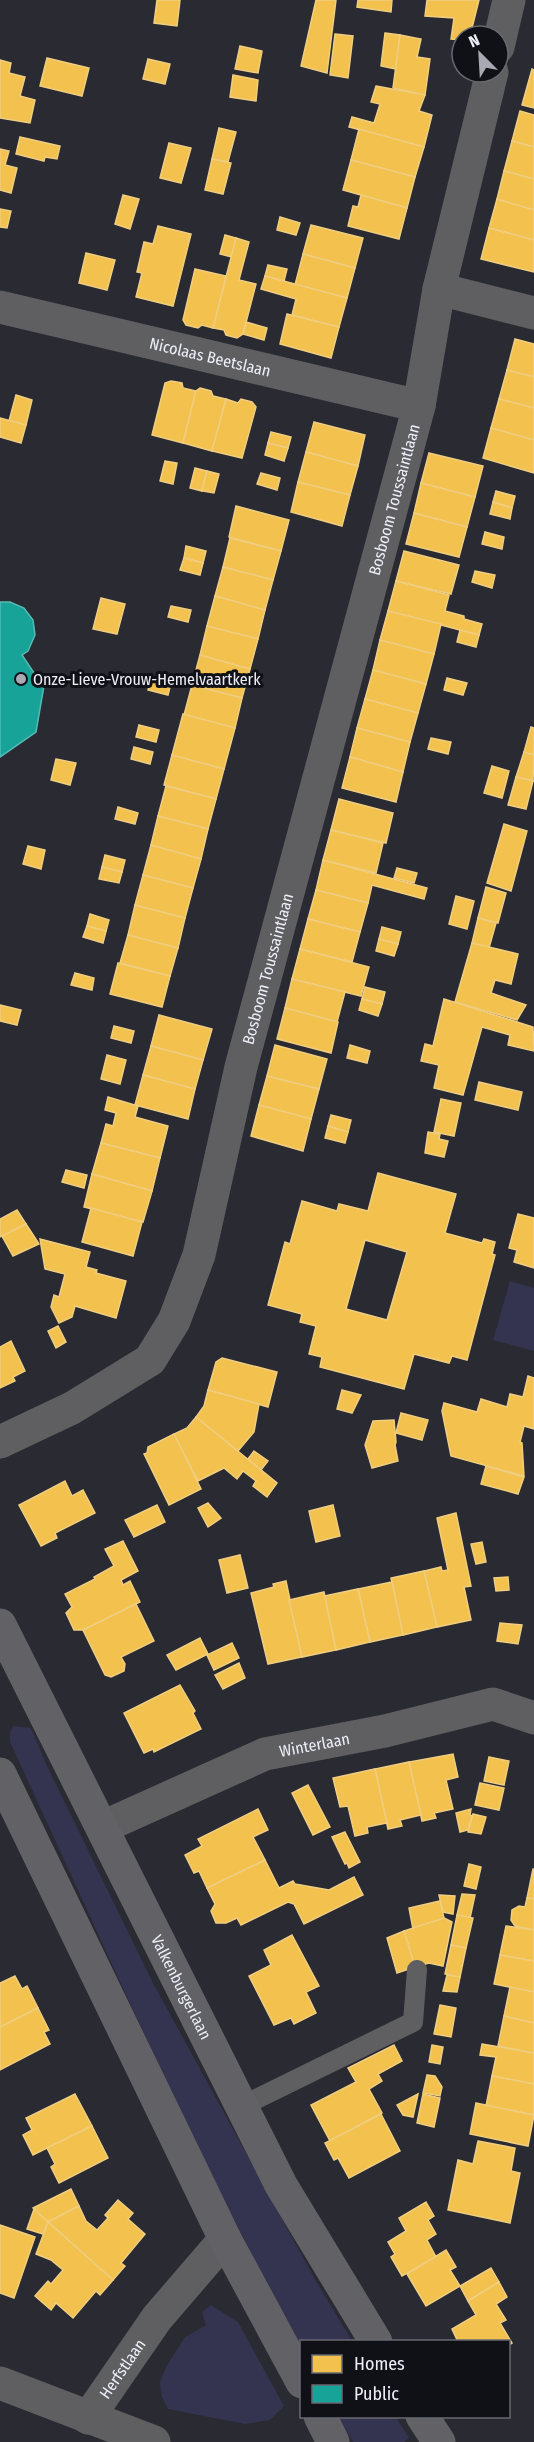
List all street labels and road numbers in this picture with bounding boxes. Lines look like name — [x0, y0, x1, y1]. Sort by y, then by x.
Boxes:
street label: Nicolaas Beetslaan — [148, 333, 273, 380]
street label: Bosboom Toussaintlaan — [364, 422, 423, 577]
street label: Bosboom Toussaintlaan — [238, 891, 297, 1046]
street label: Winterlaan — [278, 1729, 351, 1761]
street label: Valkenburgerlaan — [148, 1932, 216, 2042]
street label: Herfstlaan — [95, 2335, 149, 2402]

